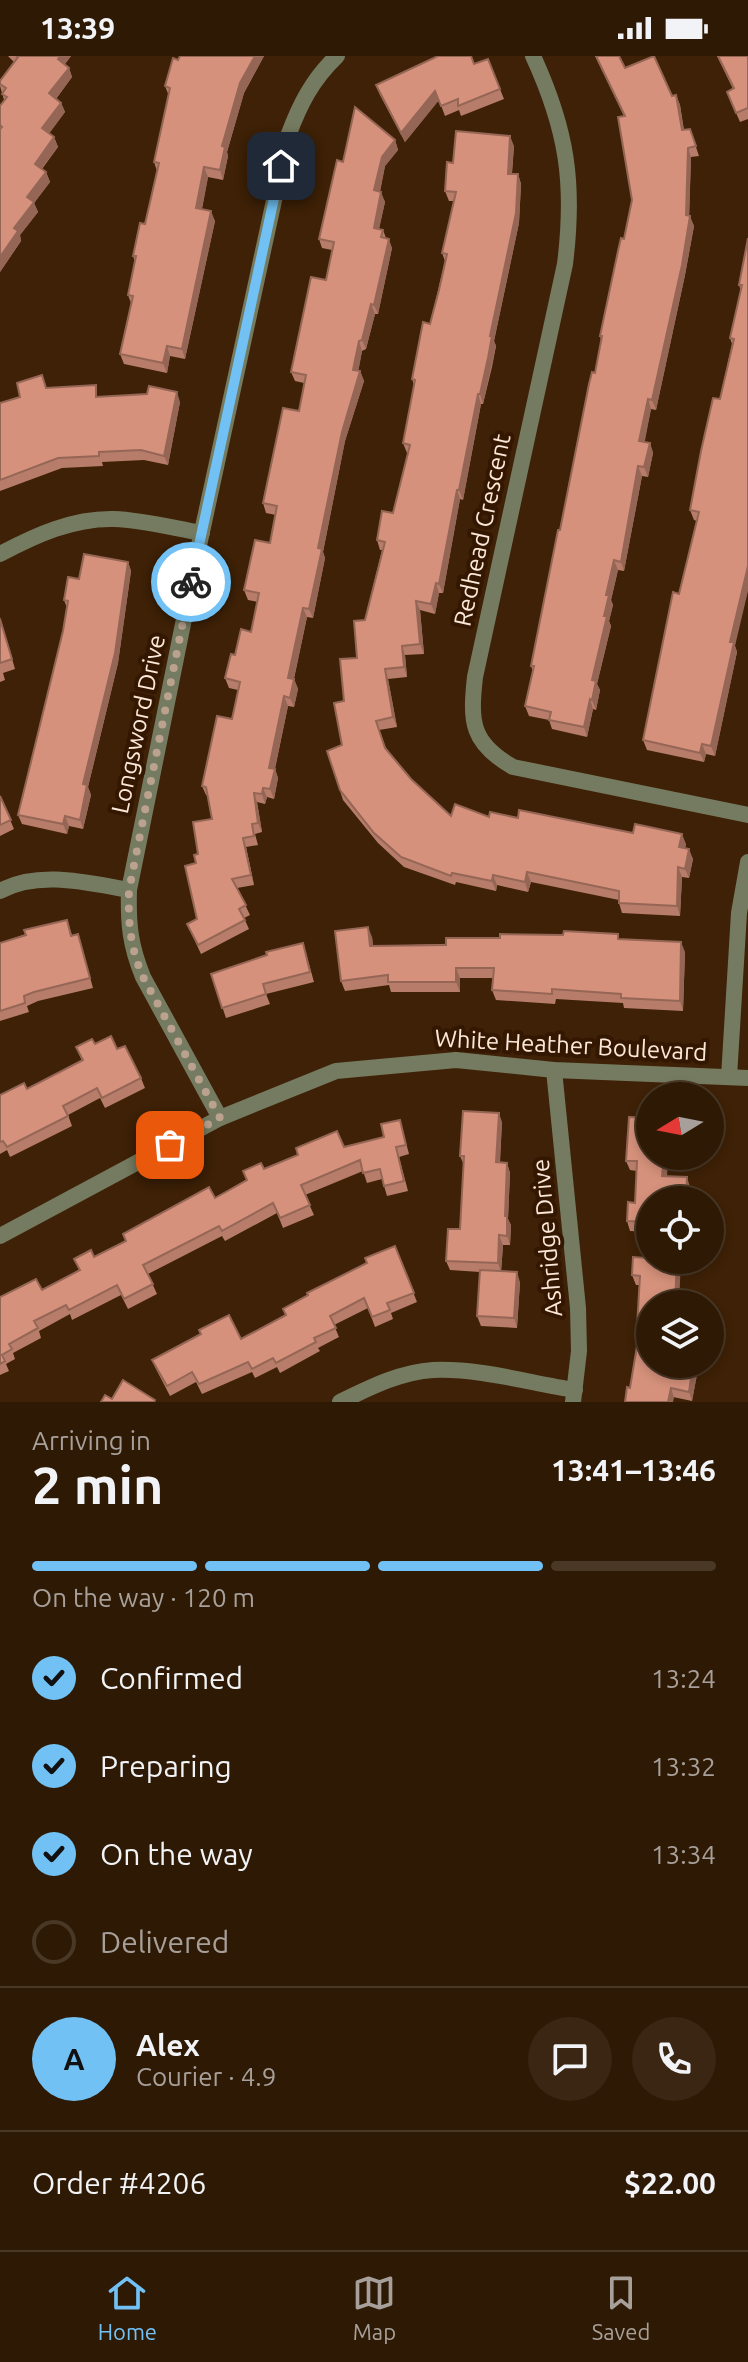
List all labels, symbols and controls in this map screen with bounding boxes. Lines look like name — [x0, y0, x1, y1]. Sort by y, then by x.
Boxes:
text: 13:39 — [40, 11, 115, 45]
pin — [247, 132, 315, 200]
icon: home — [259, 144, 303, 188]
street label: Redhead Crescent — [448, 431, 516, 629]
courier — [151, 542, 231, 622]
icon: bike — [169, 560, 213, 604]
street label: Longsword Drive — [106, 632, 170, 816]
street label: White Heather Boulevard — [434, 1024, 708, 1066]
north arrow — [636, 1082, 724, 1170]
map controls — [636, 1082, 724, 1378]
pin — [136, 1111, 204, 1179]
icon: bag — [148, 1123, 192, 1167]
street label: Ashridge Drive — [527, 1158, 567, 1318]
button: locate — [636, 1186, 724, 1274]
button: layers — [636, 1290, 724, 1378]
text: Arriving in — [32, 1426, 151, 1455]
text: 13:41–13:46 — [551, 1453, 716, 1487]
text: 2 min — [32, 1456, 163, 1514]
text: On the way · 120 m — [32, 1583, 255, 1612]
icon: check — [32, 1656, 76, 1700]
text: Confirmed — [100, 1661, 243, 1695]
text: 13:24 — [651, 1664, 716, 1693]
icon: check — [32, 1744, 76, 1788]
text: Preparing — [100, 1749, 232, 1783]
text: 13:32 — [651, 1752, 716, 1781]
icon: check — [32, 1832, 76, 1876]
text: On the way — [100, 1837, 253, 1871]
text: 13:34 — [651, 1840, 716, 1869]
text: Delivered — [100, 1925, 229, 1959]
button: chat — [528, 2017, 612, 2101]
button: phone — [632, 2017, 716, 2101]
text: Alex — [136, 2028, 200, 2062]
text: A — [63, 2042, 85, 2076]
text: Courier · 4.9 — [136, 2062, 276, 2091]
text: Order #4206 — [32, 2166, 206, 2200]
text: $22.00 — [624, 2166, 716, 2200]
tab: Home — [98, 2271, 157, 2344]
tab: Map — [352, 2271, 396, 2344]
tab: Saved — [592, 2271, 650, 2344]

